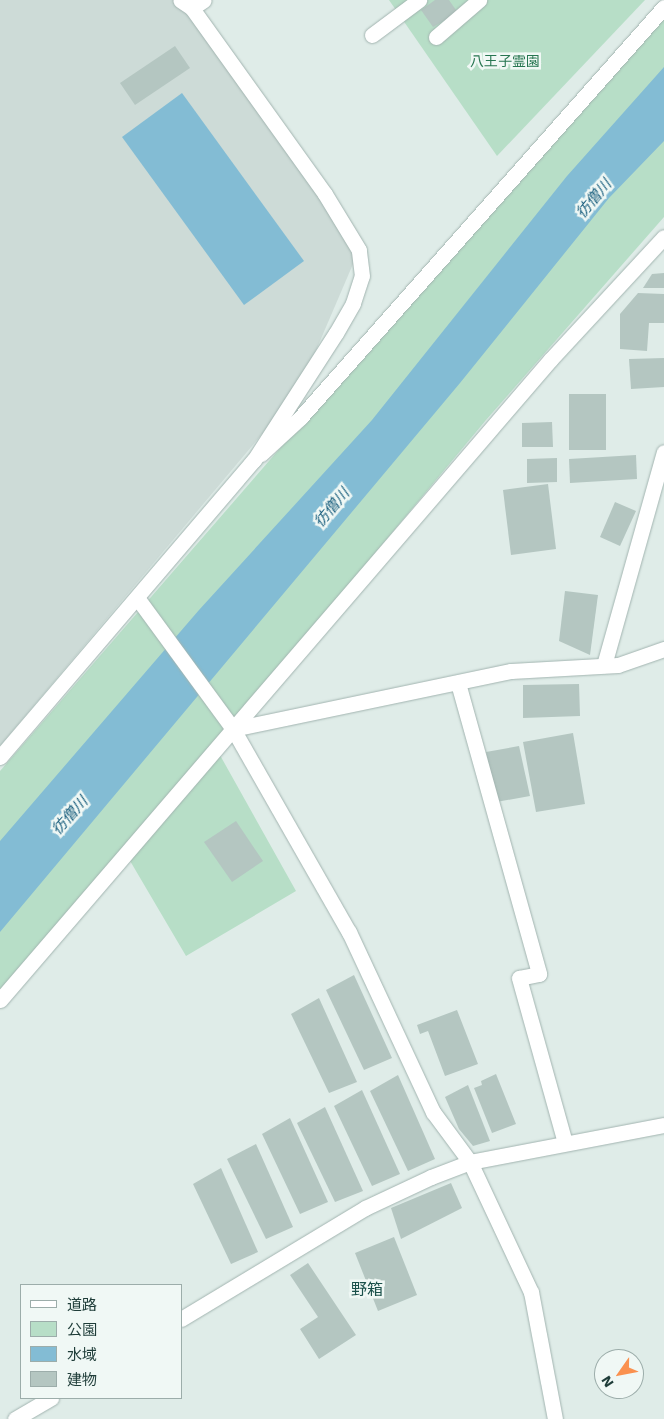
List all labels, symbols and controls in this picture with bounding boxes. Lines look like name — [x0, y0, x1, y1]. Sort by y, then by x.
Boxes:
park label: 八王子霊園 — [470, 53, 540, 69]
water label: 彷僧川 — [573, 176, 615, 222]
water label: 彷僧川 — [311, 485, 353, 531]
water label: 彷僧川 — [48, 793, 92, 839]
district label: 野箱 — [351, 1280, 383, 1300]
legend — [20, 1284, 182, 1399]
text: 道路 — [67, 1296, 97, 1314]
text: 公園 — [67, 1321, 97, 1339]
text: 水域 — [67, 1346, 97, 1364]
north arrow — [594, 1349, 644, 1399]
text: 建物 — [67, 1371, 97, 1389]
text: N — [598, 1373, 617, 1390]

